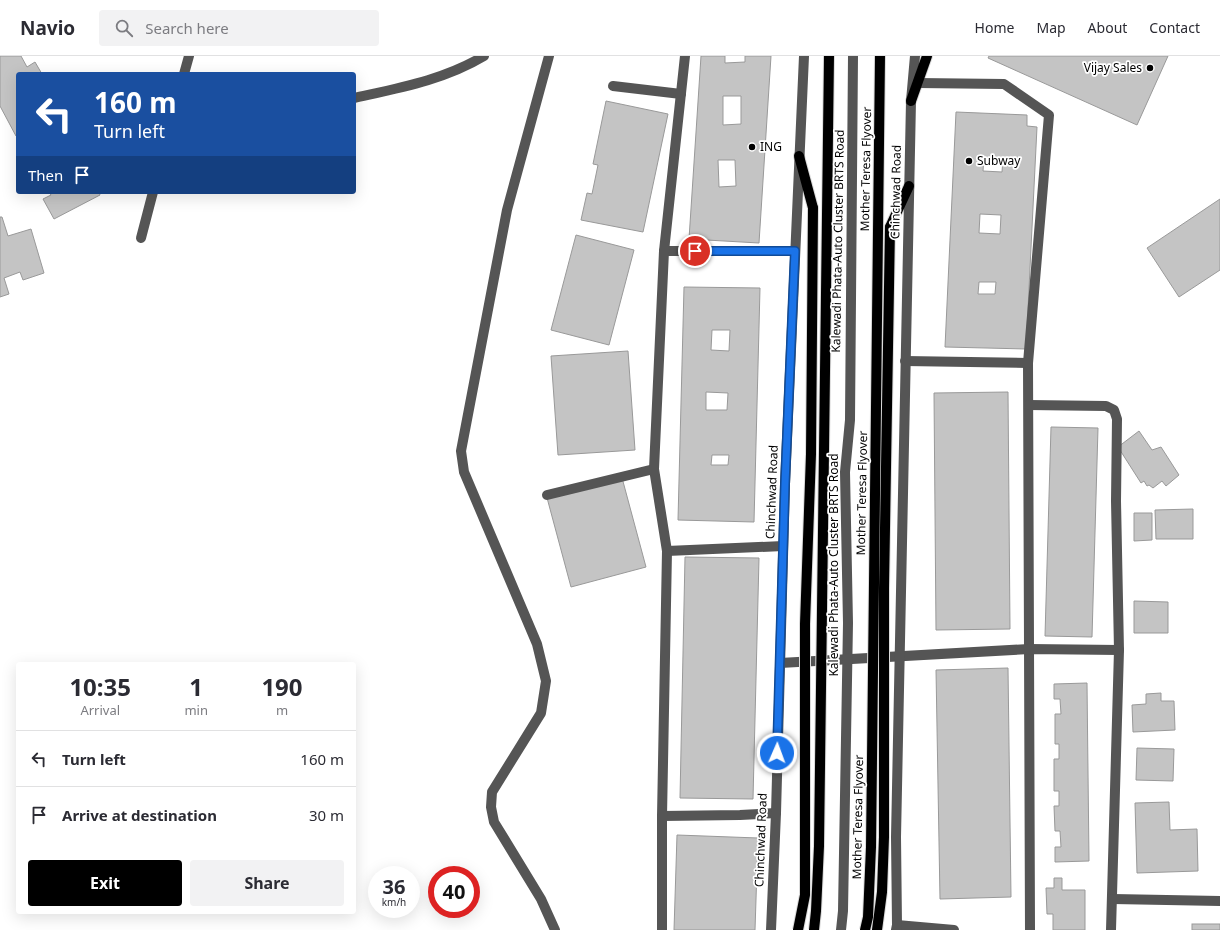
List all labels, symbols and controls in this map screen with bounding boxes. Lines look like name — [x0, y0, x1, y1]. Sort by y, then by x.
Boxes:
search box — [99, 10, 379, 46]
text: Navio — [20, 15, 75, 41]
icon: search — [113, 17, 135, 39]
text: Search here — [145, 18, 229, 38]
text: Home — [975, 18, 1014, 37]
text: Map — [1036, 18, 1066, 37]
text: About — [1088, 18, 1127, 37]
text: Contact — [1149, 18, 1200, 37]
place label: Vijay Sales — [1084, 59, 1142, 76]
marker: Vijay Sales — [1145, 63, 1155, 73]
text: 160 m — [94, 83, 177, 121]
icon: left — [28, 88, 80, 140]
street label: Mother Teresa Flyover — [856, 106, 875, 231]
text: Turn left — [94, 119, 165, 143]
street label: Kalewadi Phata-Auto Cluster BRTS Road — [827, 129, 848, 353]
place label: ING — [760, 138, 782, 155]
marker: ING — [747, 142, 757, 152]
street label: Chinchwad Road — [886, 145, 905, 239]
place label: Subway — [977, 152, 1021, 169]
marker: Subway — [964, 156, 974, 166]
icon: arrive — [71, 164, 93, 186]
text: Then — [28, 165, 63, 185]
pin — [678, 234, 712, 268]
icon: arrive — [684, 240, 706, 262]
street label: Mother Teresa Flyover — [852, 430, 871, 555]
street label: Chinchwad Road — [761, 445, 782, 539]
street label: Kalewadi Phata-Auto Cluster BRTS Road — [825, 453, 842, 677]
text: 10:35 — [69, 670, 131, 703]
text: 1 — [189, 670, 203, 703]
text: 190 — [261, 670, 303, 703]
text: Arrival — [80, 701, 120, 719]
text: min — [184, 701, 208, 719]
text: m — [276, 701, 288, 719]
position arrow — [756, 732, 798, 774]
icon: left — [28, 748, 50, 770]
text: Turn left — [62, 749, 126, 769]
text: 160 m — [300, 749, 344, 769]
street label: Mother Teresa Flyover — [848, 754, 867, 879]
street label: Chinchwad Road — [750, 793, 771, 887]
icon: arrive — [28, 804, 50, 826]
text: Arrive at destination — [62, 805, 217, 825]
text: 30 m — [309, 805, 344, 825]
button: Exit — [28, 860, 182, 906]
button: Share — [190, 860, 344, 906]
speed limit sign: 40 — [428, 866, 480, 918]
text: 36 — [383, 873, 405, 900]
text: km/h — [382, 895, 406, 909]

